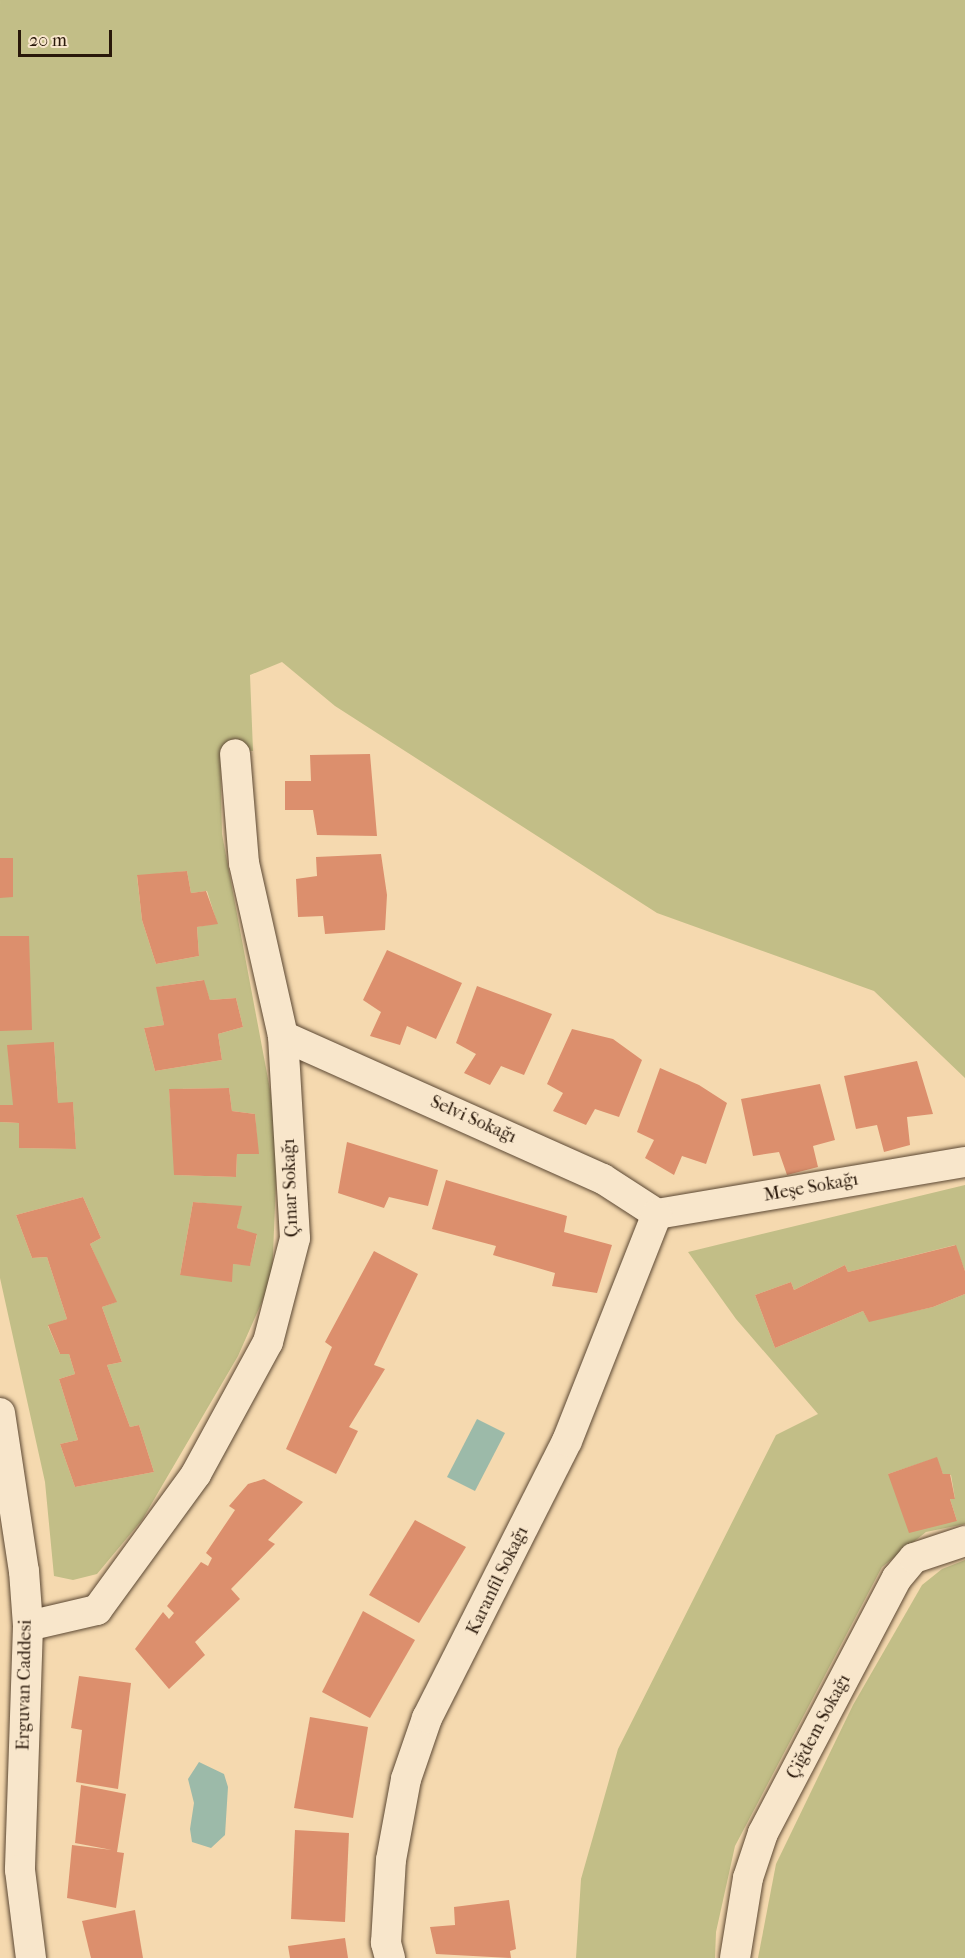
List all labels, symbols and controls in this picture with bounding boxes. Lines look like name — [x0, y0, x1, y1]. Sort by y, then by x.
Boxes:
scale bar — [21, 18, 116, 56]
text: 20 m — [29, 30, 67, 51]
street label: Selvi Sokağı — [427, 1091, 519, 1149]
street label: Çınar Sokağı — [278, 1138, 304, 1238]
street label: Meşe Sokağı — [762, 1169, 860, 1207]
street label: Karanfil Sokağı — [462, 1523, 534, 1639]
street label: Erguvan Caddesi — [13, 1619, 37, 1751]
street label: Çiğdem Sokağı — [782, 1671, 856, 1783]

